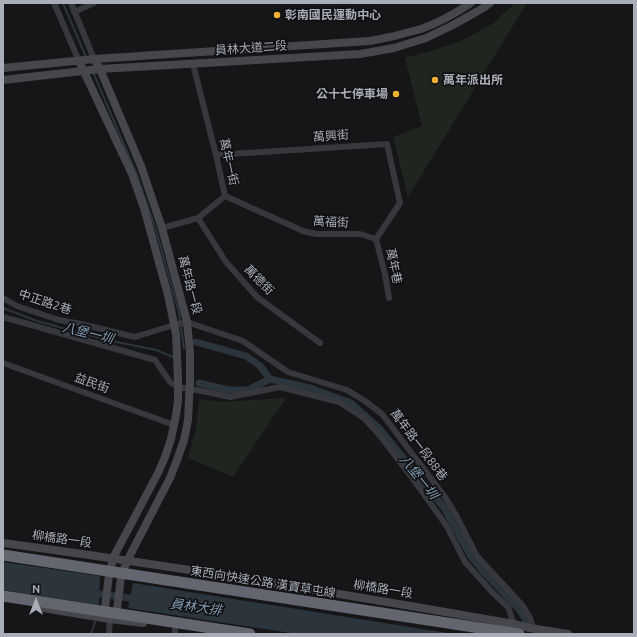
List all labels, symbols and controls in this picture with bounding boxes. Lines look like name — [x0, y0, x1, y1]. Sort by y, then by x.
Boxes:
place label: 彰南國民運動中心 — [285, 8, 381, 22]
marker: 彰南國民運動中心 — [272, 10, 282, 20]
street label: 員林大道二段 — [215, 38, 287, 58]
place label: 萬年派出所 — [443, 73, 503, 87]
marker: 萬年派出所 — [430, 75, 440, 85]
place label: 公十七停車場 — [316, 87, 388, 101]
marker: 公十七停車場 — [391, 89, 401, 99]
street label: 萬興街 — [313, 128, 349, 144]
street label: 萬年一街 — [217, 137, 241, 187]
street label: 萬福街 — [313, 214, 349, 230]
street label: 萬年巷 — [383, 247, 405, 285]
street label: 萬年路一段 — [175, 254, 205, 316]
street label: 萬德街 — [241, 262, 277, 298]
street label: 中正路2巷 — [17, 287, 73, 317]
water label: 八堡一圳 — [61, 319, 115, 347]
street label: 益民街 — [73, 370, 111, 396]
street label: 萬年路一段88巷 — [388, 407, 450, 483]
water label: 八堡一圳 — [397, 452, 441, 502]
street label: 柳橋路一段 — [31, 528, 93, 550]
street label: 東西向快速公路 漢寶草屯線 — [189, 563, 337, 601]
street label: 柳橋路一段 — [352, 577, 414, 601]
north arrow — [16, 581, 56, 621]
text: N — [32, 583, 40, 595]
water label: 員林大排 — [169, 596, 223, 618]

